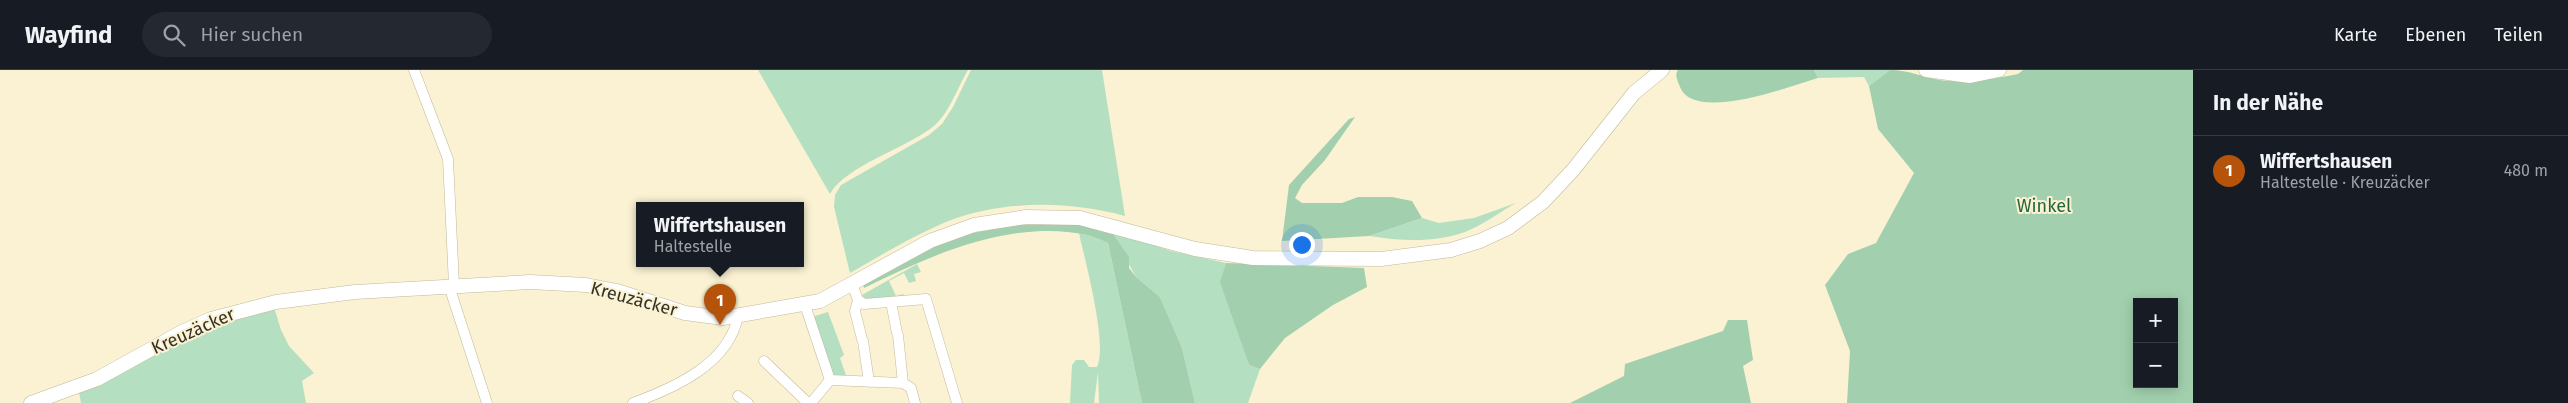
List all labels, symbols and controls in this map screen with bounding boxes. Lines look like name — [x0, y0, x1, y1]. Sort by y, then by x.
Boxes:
search box — [142, 12, 492, 57]
text: Wayfind — [25, 21, 112, 49]
icon: search — [160, 21, 188, 49]
text: Hier suchen — [200, 23, 303, 46]
text: Karte — [2334, 24, 2377, 46]
text: Ebenen — [2405, 24, 2466, 46]
text: Teilen — [2494, 24, 2543, 46]
text: In der Nähe — [2213, 90, 2323, 116]
text: Wiffertshausen — [2260, 150, 2392, 173]
text: 1 — [2225, 161, 2233, 180]
text: 480 m — [2504, 161, 2548, 180]
text: Haltestelle · Kreuzäcker — [2260, 173, 2430, 192]
park label: Winkel — [2017, 195, 2071, 217]
popup — [636, 202, 804, 267]
text: Wiffertshausen — [654, 214, 786, 237]
your location — [1289, 232, 1315, 258]
text: Haltestelle — [654, 237, 732, 256]
street label: Kreuzäcker — [588, 277, 680, 321]
pin: 1 — [704, 284, 736, 325]
map controls — [2133, 298, 2178, 388]
button: + — [2133, 298, 2178, 343]
street label: Kreuzäcker — [148, 303, 238, 359]
button: − — [2133, 343, 2178, 388]

